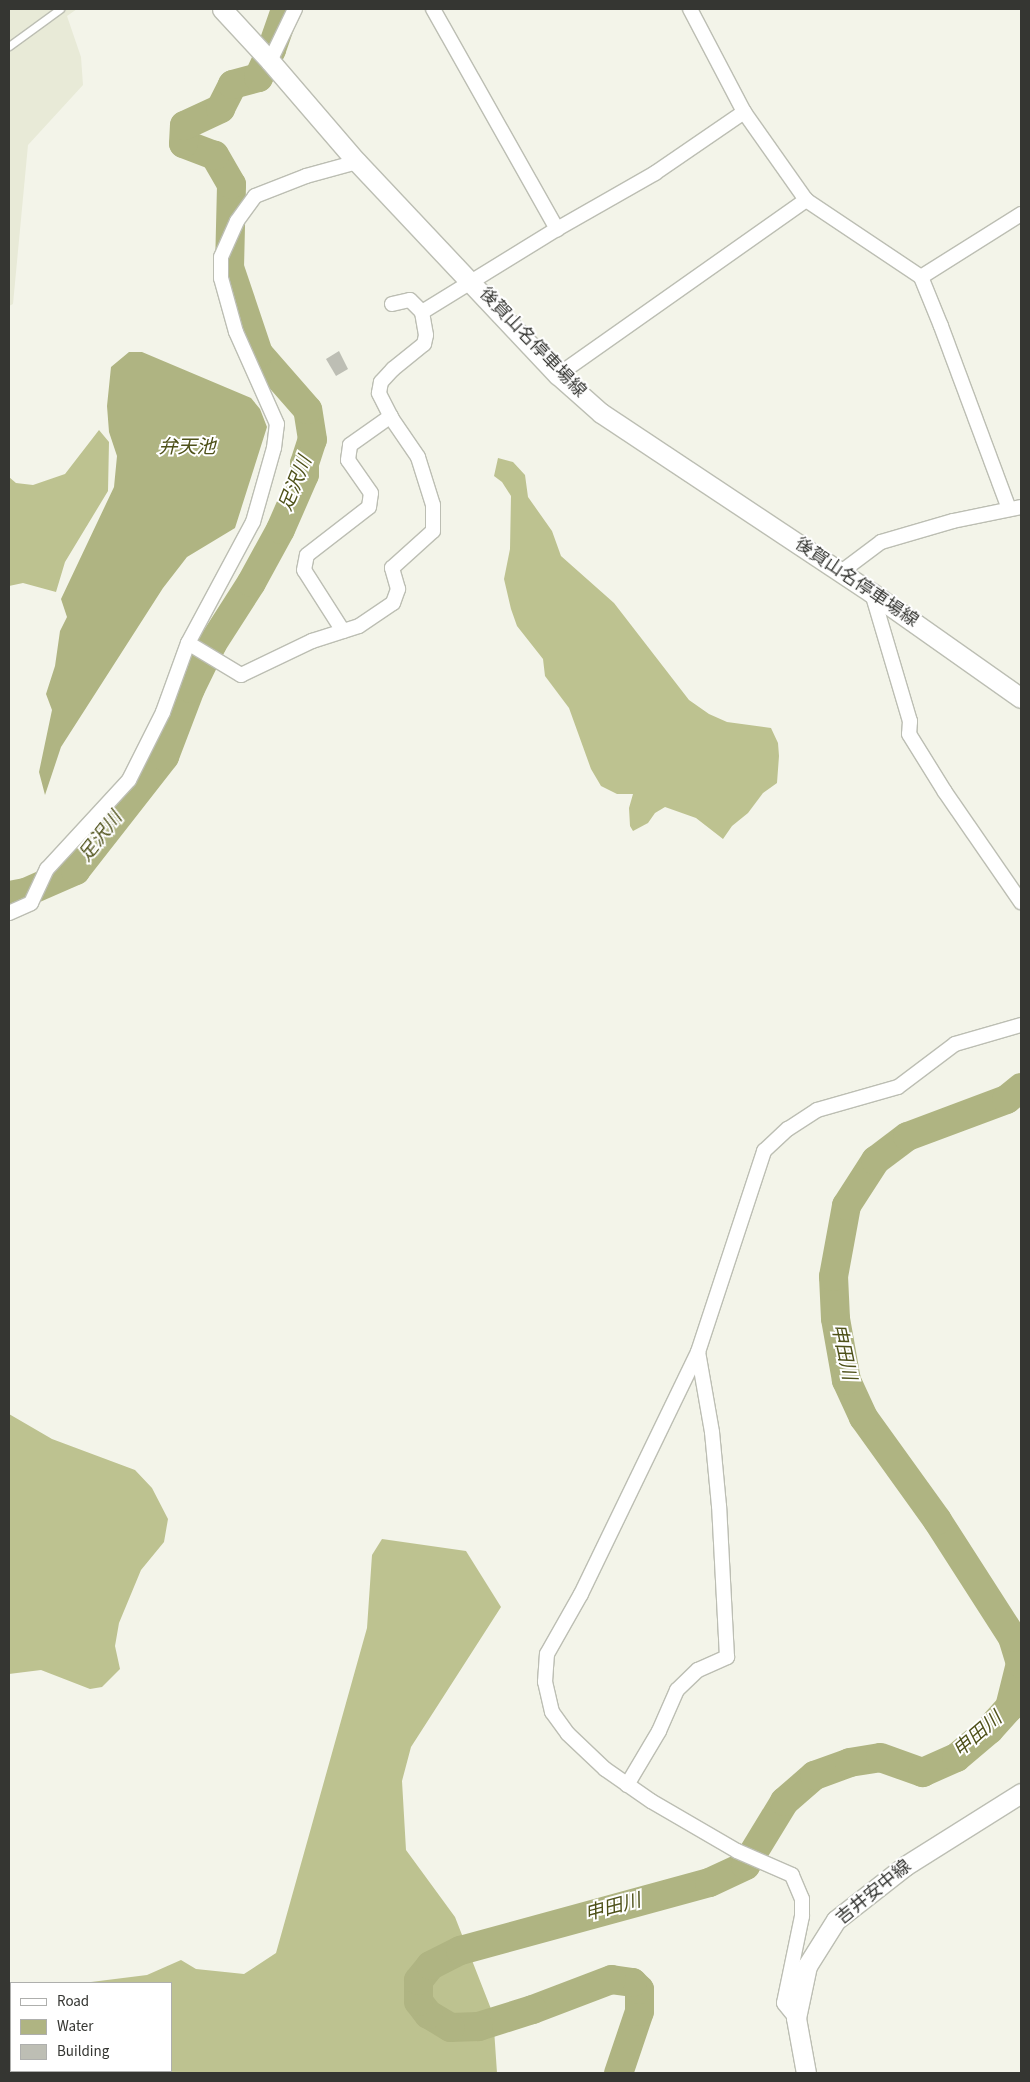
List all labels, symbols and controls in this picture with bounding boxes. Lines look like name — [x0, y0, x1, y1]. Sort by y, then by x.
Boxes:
street label: 後賀山名停車場線 — [474, 284, 590, 402]
water label: 弁天池 — [159, 437, 215, 459]
water label: 足沢川 — [275, 453, 317, 515]
street label: 後賀山名停車場線 — [790, 534, 922, 632]
water label: 足沢川 — [74, 808, 128, 866]
water label: 申田川 — [826, 1322, 860, 1382]
water label: 申田川 — [949, 1708, 1007, 1762]
street label: 吉井安中線 — [832, 1856, 916, 1930]
water label: 申田川 — [583, 1890, 643, 1926]
legend — [10, 1982, 172, 2072]
text: Road — [57, 1991, 89, 2012]
text: Water — [57, 2016, 93, 2037]
text: Building — [57, 2041, 109, 2062]

